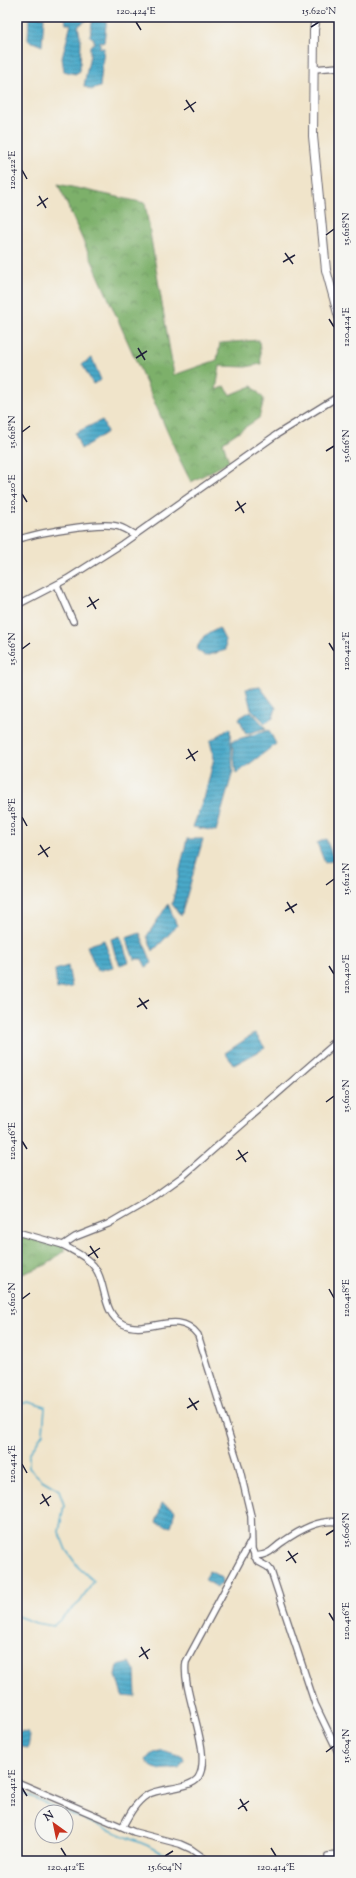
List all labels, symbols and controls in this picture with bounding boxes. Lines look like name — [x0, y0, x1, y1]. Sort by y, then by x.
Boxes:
text: 120.424°E — [117, 4, 155, 19]
text: 15.620°N — [302, 4, 336, 19]
text: 120.422°E — [5, 151, 20, 189]
text: 15.618°N — [339, 212, 354, 245]
text: 120.424°E — [339, 308, 354, 346]
text: 15.618°N — [5, 415, 20, 448]
text: 15.616°N — [339, 430, 354, 462]
text: 120.420°E — [5, 474, 20, 514]
text: 120.422°E — [339, 632, 354, 670]
text: 15.616°N — [5, 633, 20, 665]
text: 120.418°E — [5, 798, 20, 836]
text: 15.612°N — [339, 863, 354, 895]
text: 120.420°E — [339, 954, 354, 994]
text: 15.610°N — [339, 1080, 354, 1112]
text: 120.416°E — [5, 1122, 20, 1160]
text: 120.418°E — [339, 1279, 354, 1317]
text: 15.610°N — [5, 1283, 20, 1315]
text: 120.414°E — [5, 1445, 20, 1483]
text: 15.606°N — [339, 1513, 354, 1547]
text: 120.416°E — [339, 1602, 354, 1640]
text: 15.604°N — [339, 1729, 354, 1763]
text: 120.412°E — [5, 1769, 20, 1807]
north arrow — [34, 1804, 74, 1844]
text: N — [40, 1807, 57, 1826]
text: 120.412°E — [47, 1860, 85, 1875]
text: 15.604°N — [148, 1860, 182, 1875]
text: 120.414°E — [257, 1860, 295, 1875]

